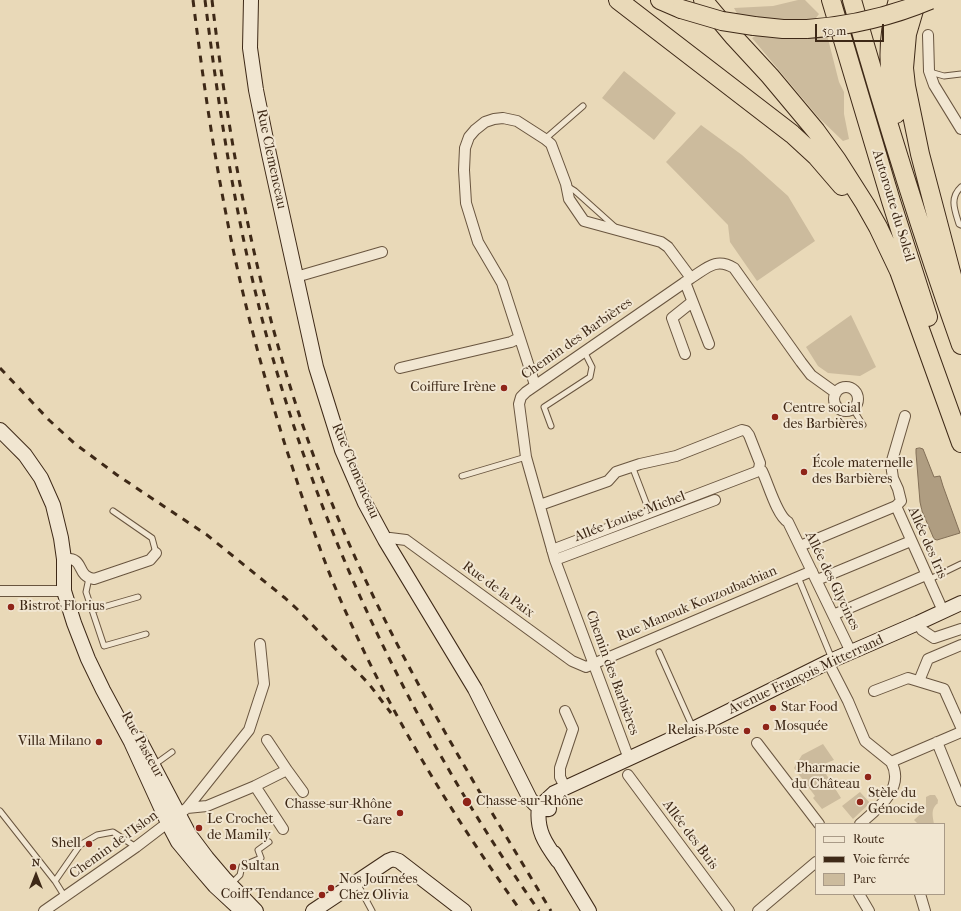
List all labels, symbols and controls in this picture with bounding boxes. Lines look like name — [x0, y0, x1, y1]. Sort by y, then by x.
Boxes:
scale bar — [817, 16, 886, 42]
text: 50 m — [822, 24, 846, 38]
street label: Rue Clemenceau — [252, 107, 290, 211]
street label: Autoroute du Soleil — [868, 148, 918, 264]
street label: Chemin des Barbières — [518, 294, 636, 384]
place label: Coiffure Irène — [410, 380, 496, 396]
marker: Coiffure Irène — [499, 383, 509, 393]
place label: Centre social des Barbières — [783, 401, 863, 434]
marker: Centre social des Barbières — [770, 412, 780, 422]
street label: Rue Clemenceau — [327, 421, 383, 521]
place label: École maternelle des Barbières — [812, 456, 913, 488]
marker: École maternelle des Barbières — [799, 467, 809, 477]
street label: Allée Louise Michel — [572, 488, 688, 546]
street label: Allée des Iris — [904, 504, 950, 582]
street label: Allée des Glycines — [801, 529, 863, 633]
street label: Rue de la Paix — [459, 558, 537, 622]
street label: Rue Manouk Kouzoubachian — [614, 563, 780, 645]
place label: Bistrot Florius — [19, 599, 105, 615]
marker: Bistrot Florius — [6, 602, 16, 612]
street label: Chemin des Barbières — [582, 608, 642, 738]
street label: Avenue François Mitterrand — [726, 632, 886, 718]
place label: Star Food — [781, 700, 838, 716]
marker: Star Food — [768, 703, 778, 713]
street label: Rue Pasteur — [117, 709, 167, 781]
place label: Mosquée — [774, 719, 828, 735]
marker: Mosquée — [761, 722, 771, 732]
place label: Relais Poste — [667, 723, 739, 739]
marker: Relais Poste — [742, 726, 752, 736]
place label: Villa Milano — [18, 734, 91, 750]
marker: Villa Milano — [94, 737, 104, 747]
place label: Pharmacie du Château — [791, 761, 860, 794]
marker: Pharmacie du Château — [863, 772, 873, 782]
place label: Stèle du Génocide — [868, 786, 925, 818]
place label: Chasse-sur-Rhône — [476, 794, 583, 810]
marker: Chasse-sur-Rhône — [461, 796, 473, 808]
place label: Chasse-sur-Rhône - Gare — [285, 797, 392, 830]
street label: Allée des Buis — [658, 797, 722, 873]
marker: Stèle du Génocide — [855, 797, 865, 807]
street label: Chemin de l'Islon — [67, 807, 161, 883]
marker: Chasse-sur-Rhône - Gare — [395, 808, 405, 818]
place label: Le Crochet de Mamily — [207, 812, 274, 844]
marker: Le Crochet de Mamily — [194, 823, 204, 833]
legend — [815, 823, 945, 895]
text: Route — [853, 832, 885, 846]
place label: Shell — [51, 836, 81, 852]
marker: Shell — [84, 839, 94, 849]
text: Voie ferrée — [853, 852, 910, 866]
north arrow — [16, 855, 56, 895]
text: N — [32, 856, 40, 869]
place label: Sultan — [241, 859, 279, 875]
marker: Sultan — [228, 862, 238, 872]
place label: Nos Journées Chez Olivia — [339, 872, 418, 904]
text: Parc — [853, 872, 876, 886]
marker: Nos Journées Chez Olivia — [326, 883, 336, 893]
place label: Coiff' Tendance — [221, 887, 314, 903]
marker: Coiff' Tendance — [317, 890, 327, 900]

